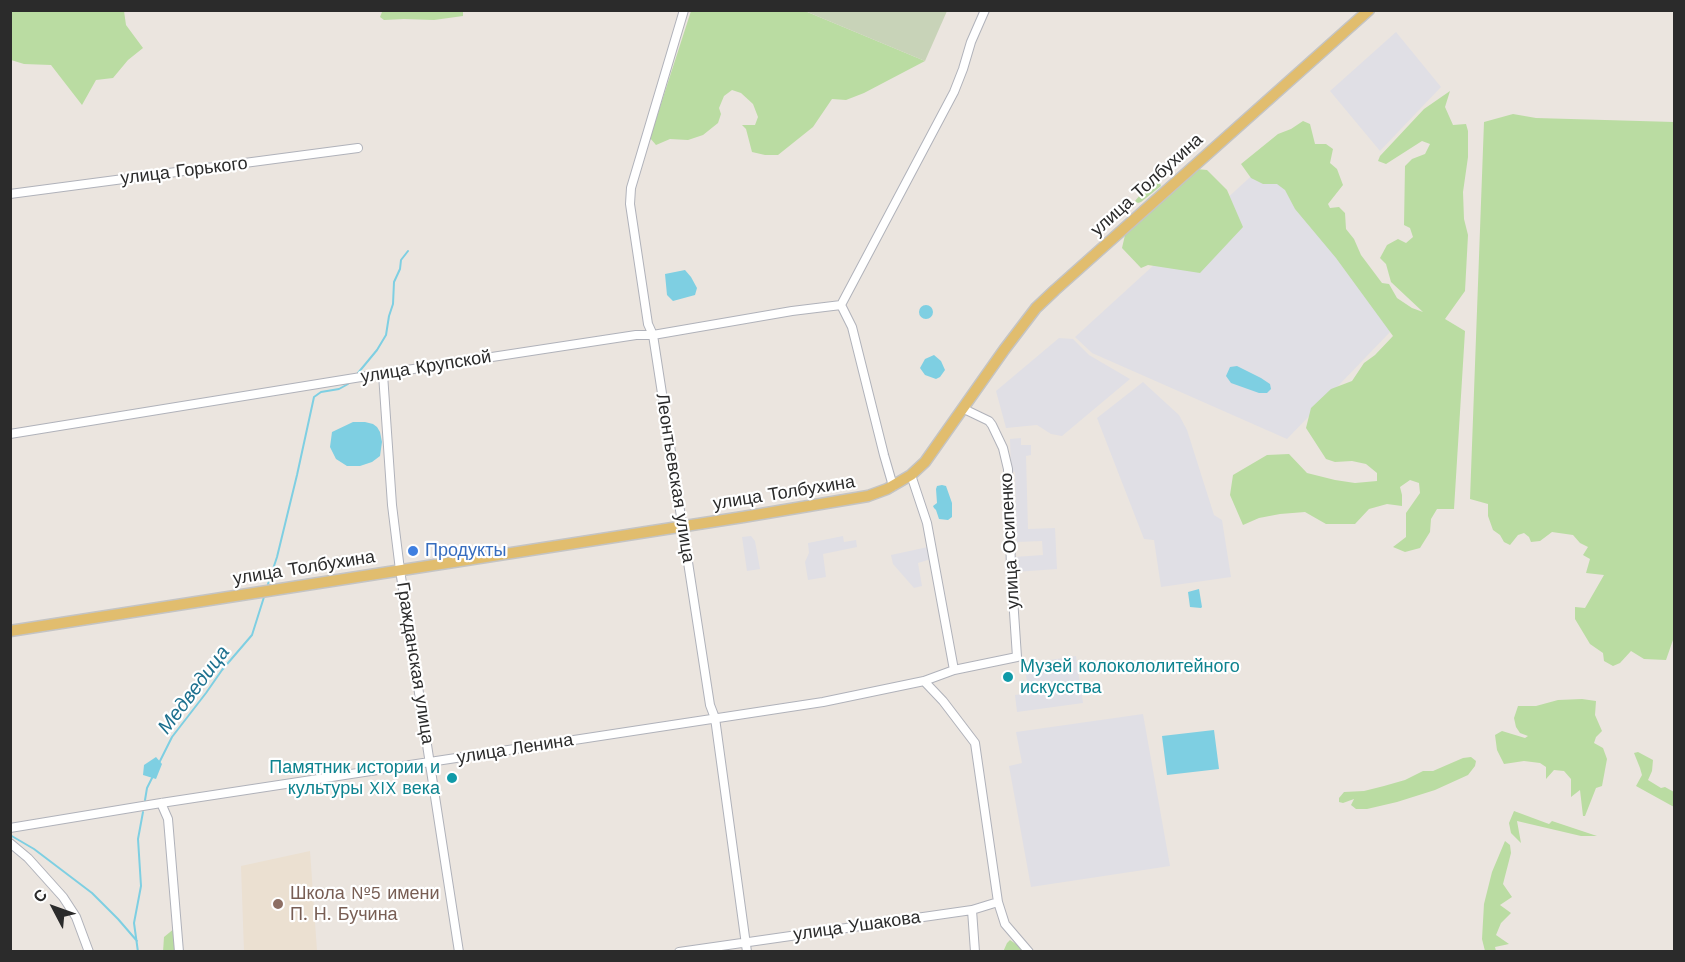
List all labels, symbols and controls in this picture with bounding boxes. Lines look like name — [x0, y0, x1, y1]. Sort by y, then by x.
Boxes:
street label: улица Толбухина — [1087, 129, 1207, 241]
street label: улица Горького — [119, 152, 249, 190]
street label: улица Крупской — [359, 346, 493, 388]
street label: Леонтьевская улица — [651, 392, 699, 564]
street label: улица Толбухина — [712, 471, 856, 515]
street label: улица Осипенко — [996, 472, 1024, 610]
place label: Продукты — [425, 540, 506, 562]
marker: Продукты — [406, 544, 420, 558]
street label: улица Толбухина — [232, 546, 376, 590]
street label: Гражданская улица — [392, 580, 438, 746]
water label: Медведица — [153, 641, 235, 739]
place label: Музей колокололитейного искусства — [1020, 656, 1240, 698]
marker: Музей колокололитейного искусства — [1001, 670, 1015, 684]
street label: улица Ленина — [455, 729, 575, 769]
place label: Памятник истории и культуры XIX века — [269, 757, 440, 800]
marker: Памятник истории и культуры XIX века — [445, 771, 459, 785]
north arrow — [24, 878, 84, 938]
place label: Школа №5 имени П. Н. Бучина — [290, 883, 440, 926]
text: С — [29, 885, 51, 906]
marker: Школа №5 имени П. Н. Бучина — [271, 897, 285, 911]
street label: улица Ушакова — [792, 906, 922, 946]

